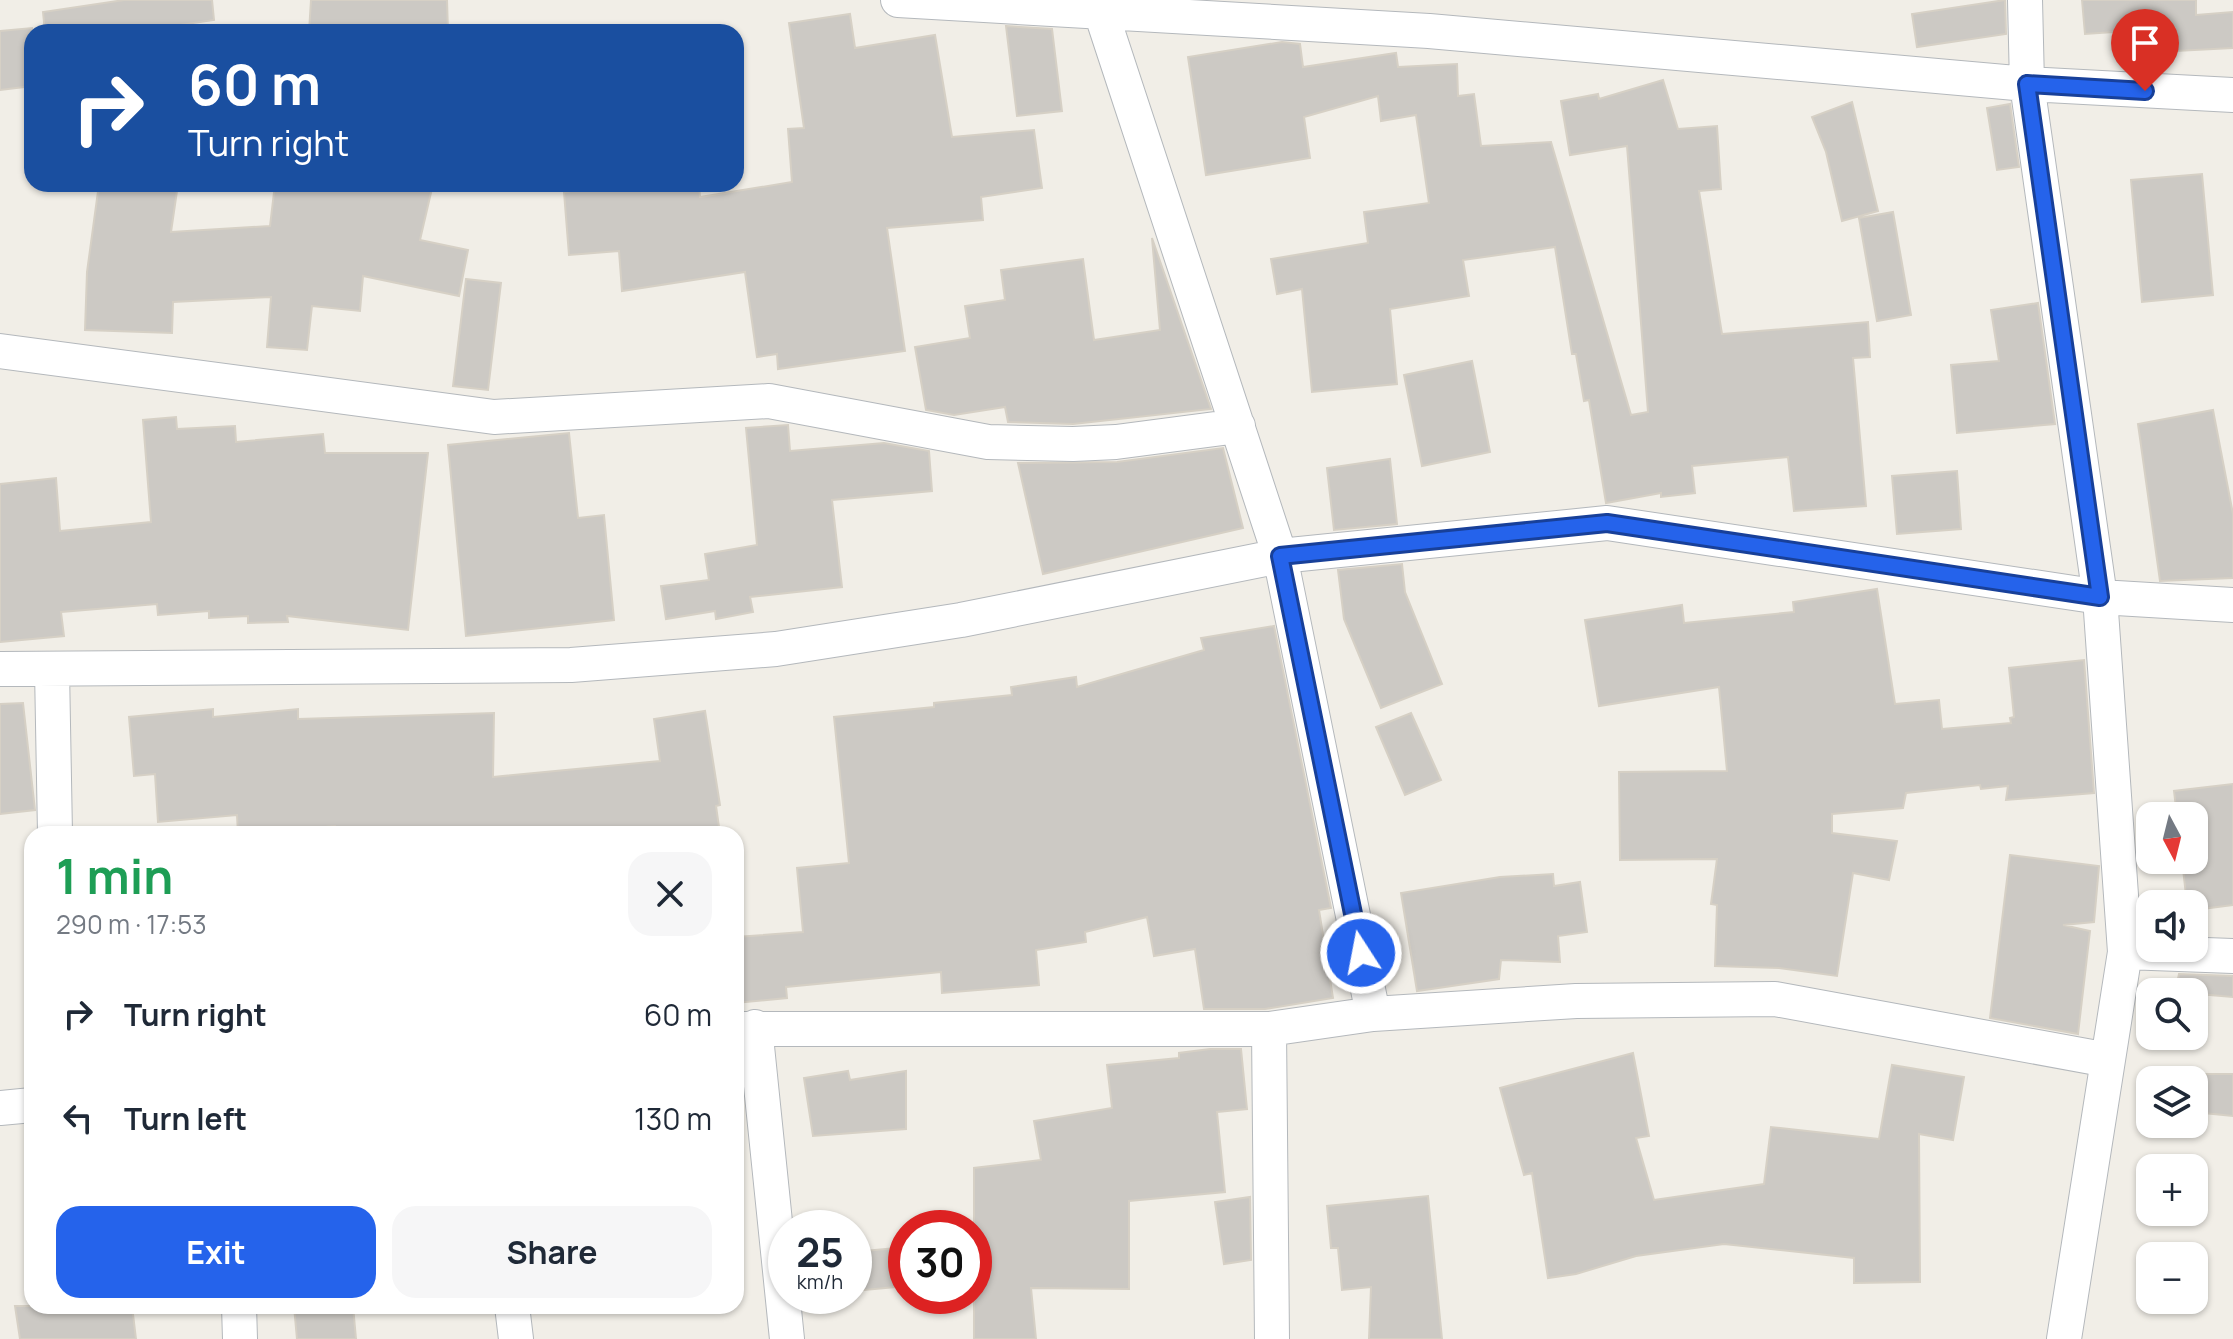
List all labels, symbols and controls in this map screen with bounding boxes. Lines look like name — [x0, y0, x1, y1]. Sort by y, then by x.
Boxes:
pin — [2111, 9, 2179, 91]
icon: arrive — [2123, 21, 2167, 65]
text: 60 m — [188, 45, 321, 122]
icon: right — [56, 56, 160, 160]
text: Turn right — [188, 118, 349, 167]
north arrow — [2136, 802, 2208, 874]
map controls — [2136, 802, 2208, 1314]
text: 1 min — [56, 843, 173, 908]
button: close — [628, 852, 712, 936]
button: sound — [2136, 890, 2208, 962]
text: 290 m · 17:53 — [56, 906, 207, 942]
position arrow — [1319, 911, 1403, 995]
button: search — [2136, 978, 2208, 1050]
icon: right — [56, 992, 100, 1036]
text: Turn right — [124, 994, 267, 1035]
text: 60 m — [644, 994, 712, 1035]
button: layers — [2136, 1066, 2208, 1138]
icon: left — [56, 1096, 100, 1140]
text: Turn left — [124, 1098, 247, 1139]
text: 130 m — [634, 1098, 712, 1139]
button: + — [2136, 1154, 2208, 1226]
button: Exit — [56, 1206, 376, 1298]
button: Share — [392, 1206, 712, 1298]
speed limit sign: 30 — [888, 1210, 992, 1314]
text: 25 — [796, 1224, 844, 1279]
button: − — [2136, 1242, 2208, 1314]
text: km/h — [797, 1268, 843, 1295]

